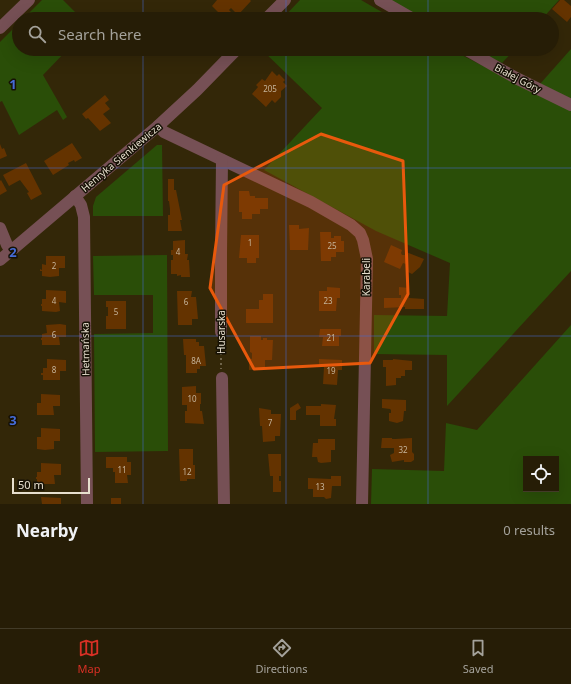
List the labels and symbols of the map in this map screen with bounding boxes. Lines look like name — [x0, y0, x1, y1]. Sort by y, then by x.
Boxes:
street label: Białej Góry — [492, 60, 544, 96]
text: 1 — [9, 75, 17, 93]
house number: 205 — [263, 83, 277, 94]
street label: Henryka Sienkiewicza — [78, 119, 164, 195]
house number: 1 — [248, 237, 252, 248]
house number: 25 — [327, 240, 337, 251]
text: 2 — [9, 243, 17, 261]
house number: 4 — [176, 246, 181, 257]
street label: Karabeli — [359, 258, 373, 296]
house number: 2 — [52, 260, 57, 271]
house number: 4 — [52, 295, 57, 306]
house number: 23 — [323, 295, 333, 306]
house number: 6 — [184, 296, 189, 307]
house number: 5 — [114, 306, 119, 317]
street label: Husarska — [214, 310, 228, 354]
street label: Hetmańska — [78, 322, 92, 376]
house number: 6 — [52, 329, 57, 340]
house number: 21 — [326, 332, 336, 343]
house number: 8A — [191, 355, 202, 366]
house number: 8 — [52, 364, 57, 375]
house number: 19 — [326, 365, 336, 376]
house number: 10 — [187, 393, 197, 404]
text: 3 — [9, 411, 17, 429]
house number: 7 — [268, 417, 273, 428]
house number: 32 — [398, 444, 408, 455]
house number: 11 — [117, 464, 127, 475]
house number: 12 — [182, 466, 192, 477]
scale bar — [12, 476, 90, 495]
house number: 13 — [315, 481, 325, 492]

